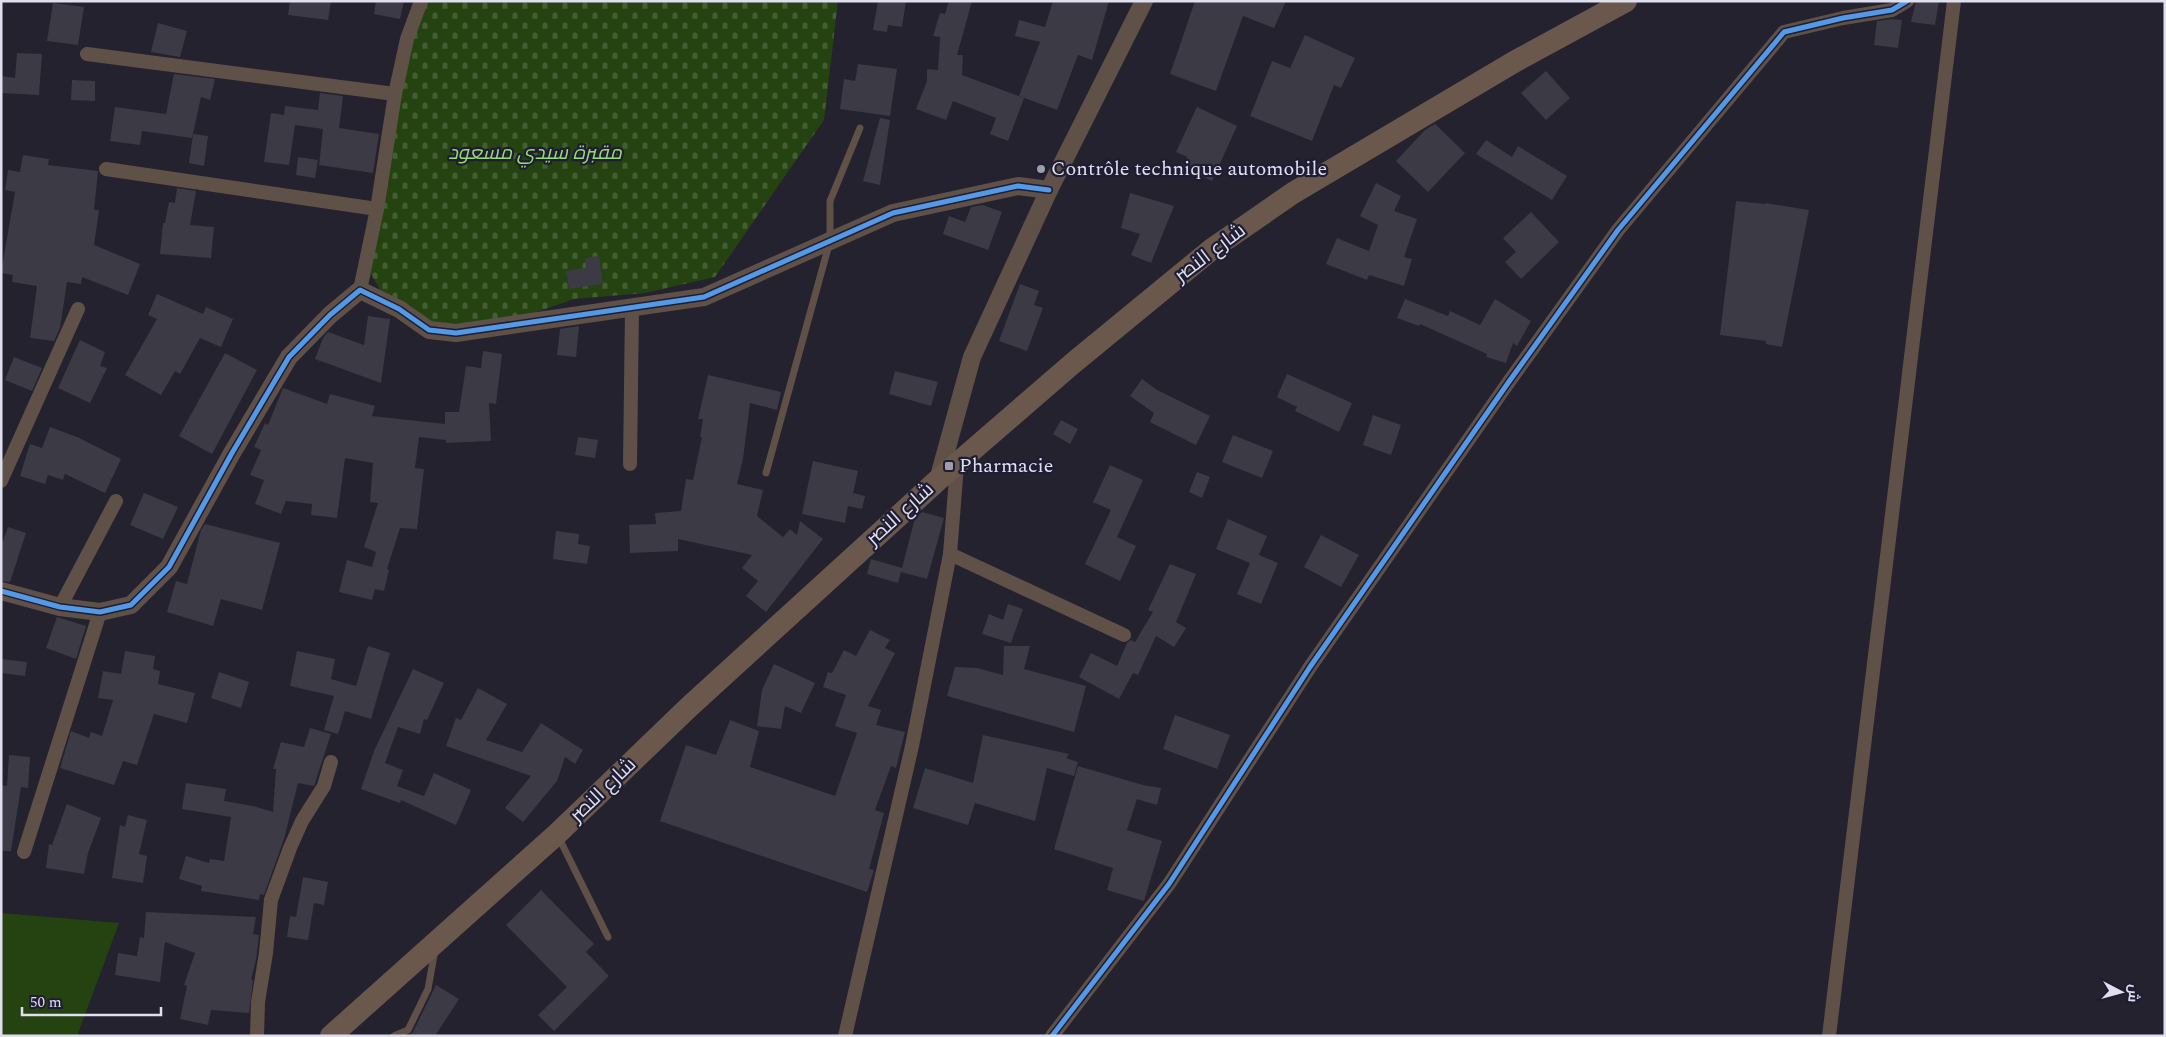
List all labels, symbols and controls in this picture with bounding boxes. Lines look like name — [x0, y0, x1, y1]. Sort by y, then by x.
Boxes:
park label: مقبرة سيدي مسعود — [448, 138, 623, 168]
place label: Contrôle technique automobile — [1051, 154, 1327, 184]
marker: Contrôle technique automobile — [1035, 163, 1047, 175]
street label: شارع النصر — [1167, 216, 1252, 291]
place label: Pharmacie — [959, 451, 1053, 481]
marker: Pharmacie — [943, 460, 955, 472]
street label: شارع النصر — [858, 475, 941, 554]
street label: شارع النصر — [562, 750, 643, 830]
north arrow — [2096, 967, 2146, 1017]
text: ش — [2122, 983, 2145, 1003]
scale bar — [22, 984, 161, 1016]
text: 50 m — [30, 991, 62, 1014]

